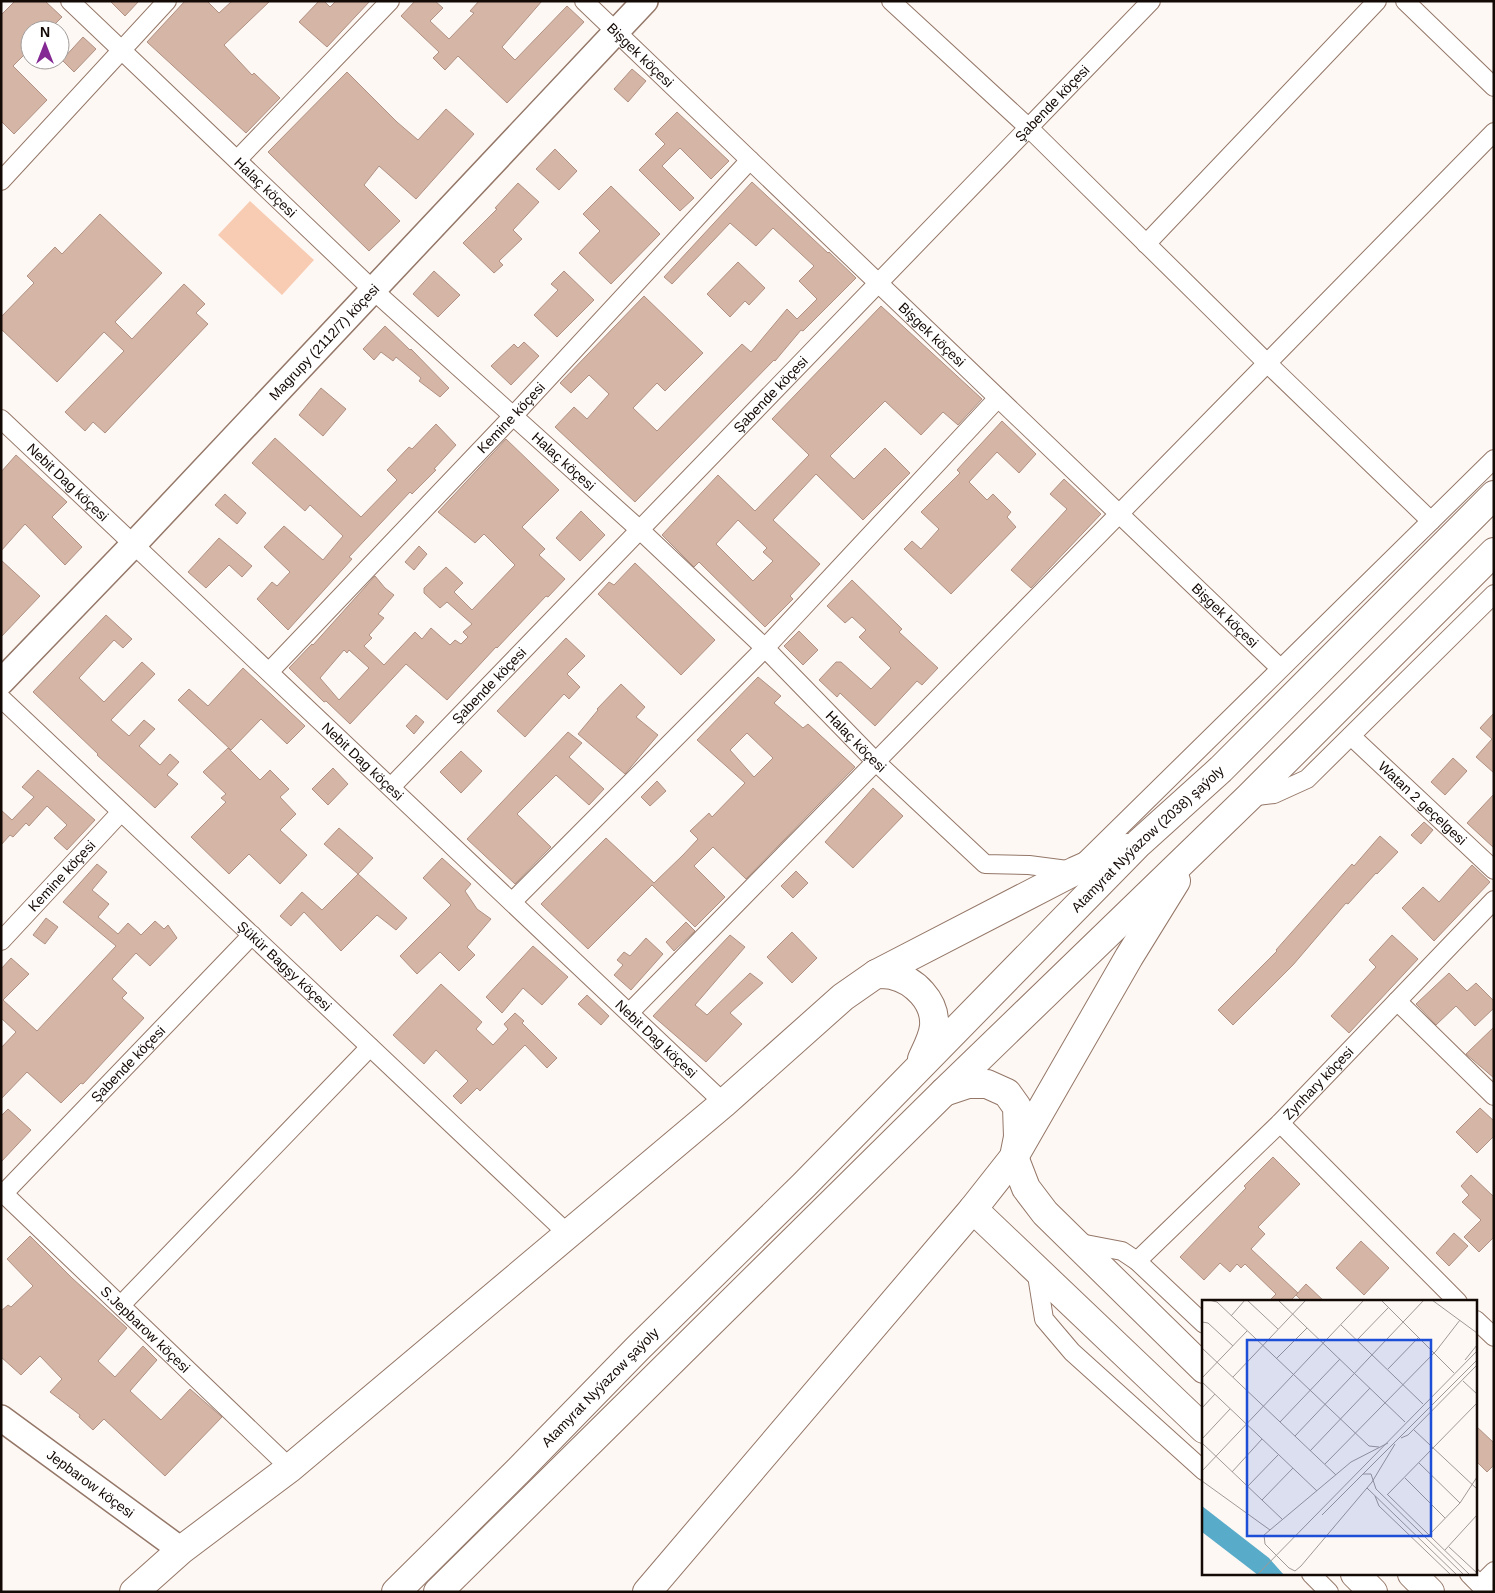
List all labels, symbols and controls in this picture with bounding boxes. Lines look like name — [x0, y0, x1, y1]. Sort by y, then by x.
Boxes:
north arrow — [20, 20, 70, 70]
street label: Bişgek köçesi — [604, 20, 677, 90]
text: N — [40, 24, 50, 40]
street label: Şabende köçesi — [1012, 62, 1092, 145]
street label: Halaç köçesi — [231, 154, 300, 221]
street label: Magrupy (2112/7) köçesi — [266, 281, 382, 403]
street label: Bişgek köçesi — [896, 299, 968, 370]
street label: Şabende köçesi — [730, 353, 811, 436]
street label: Kemine köçesi — [474, 379, 548, 456]
street label: Halaç köçesi — [529, 429, 598, 494]
street label: Nebit Dag köçesi — [24, 440, 112, 524]
street label: Bişgek köçesi — [1189, 580, 1262, 651]
street label: Şabende köçesi — [449, 644, 529, 727]
street label: Halaç köçesi — [822, 707, 890, 775]
street label: Nebit Dag köçesi — [319, 719, 407, 803]
street label: Watan 2 geçelgesi — [1375, 758, 1470, 848]
street label: Atamyrat Nyýazow (2038) şaýoly — [1068, 762, 1227, 915]
street label: Kemine köçesi — [25, 837, 99, 915]
street label: Şükür Bagşy köçesi — [234, 918, 335, 1014]
street label: Nebit Dag köçesi — [612, 997, 700, 1081]
street label: Şabende köçesi — [88, 1022, 168, 1105]
street label: Zynhary köçesi — [1280, 1044, 1357, 1123]
street label: S.Jepbarow köçesi — [97, 1283, 193, 1376]
inset map — [1202, 1300, 1478, 1576]
street label: Atamyrat Nyýazow şaýoly — [538, 1324, 662, 1450]
street label: Jepbarow köçesi — [44, 1446, 137, 1521]

